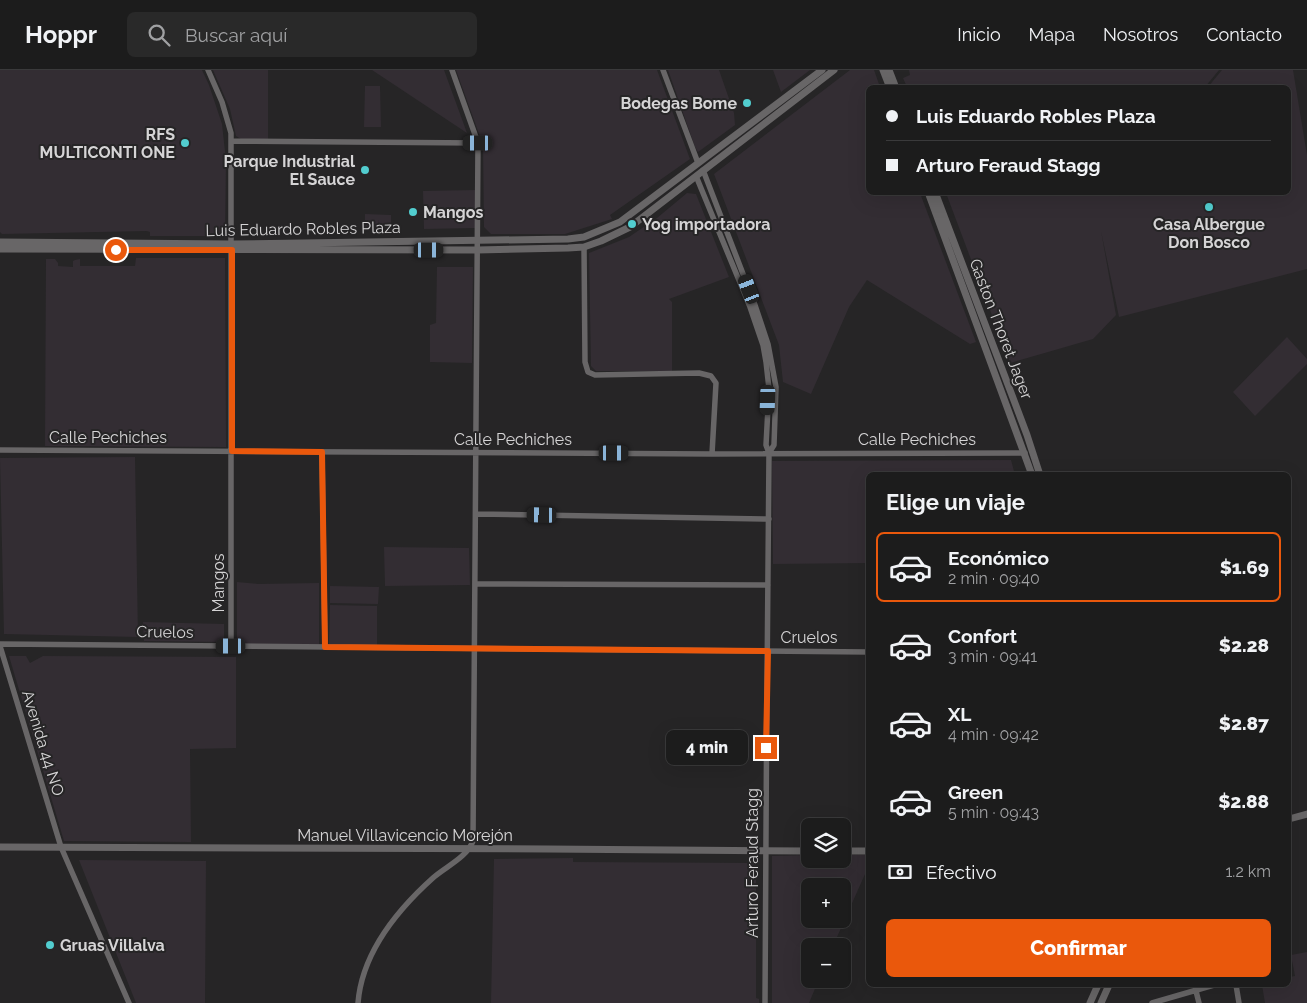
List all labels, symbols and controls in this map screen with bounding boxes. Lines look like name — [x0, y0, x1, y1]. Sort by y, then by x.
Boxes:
search box — [127, 12, 477, 57]
text: Hoppr — [25, 20, 97, 49]
icon: search — [145, 21, 173, 49]
text: Buscar aquí — [185, 24, 287, 46]
text: Inicio — [957, 24, 1001, 45]
text: Mapa — [1029, 24, 1075, 45]
text: Nosotros — [1103, 24, 1178, 45]
text: Contacto — [1206, 24, 1282, 45]
place label: Bodegas Bome — [620, 94, 737, 113]
marker: Bodegas Bome — [741, 97, 753, 109]
text: Luis Eduardo Robles Plaza — [916, 105, 1156, 127]
place label: RFS MULTICONTI ONE — [40, 125, 175, 162]
car — [463, 136, 493, 151]
marker: RFS MULTICONTI ONE — [179, 137, 191, 149]
place label: Parque Industrial El Sauce — [223, 152, 356, 189]
text: Arturo Feraud Stagg — [916, 154, 1101, 176]
marker: Parque Industrial El Sauce — [359, 164, 371, 176]
marker: Casa Albergue Don Bosco — [1203, 201, 1215, 213]
place label: Mangos — [423, 203, 483, 222]
marker: Mangos — [407, 206, 419, 218]
place label: Yog importadora — [642, 215, 770, 234]
place label: Casa Albergue Don Bosco — [1153, 215, 1265, 252]
street label: Luis Eduardo Robles Plaza — [205, 218, 401, 240]
marker: Yog importadora — [626, 218, 638, 230]
route start — [105, 239, 127, 261]
car — [414, 243, 444, 258]
street label: Gaston Thoret Jager — [965, 256, 1037, 402]
car — [736, 272, 761, 306]
car — [759, 385, 776, 415]
street label: Calle Pechiches — [49, 428, 167, 447]
street label: Calle Pechiches — [454, 430, 572, 449]
street label: Calle Pechiches — [858, 430, 976, 449]
car — [599, 446, 629, 461]
text: Elige un viaje — [886, 489, 1025, 515]
car — [526, 507, 557, 523]
icon: car — [888, 545, 933, 590]
text: Económico — [948, 547, 1049, 569]
street label: Mangos — [209, 553, 228, 613]
text: $1.69 — [1220, 556, 1269, 578]
text: 2 min · 09:40 — [948, 569, 1040, 588]
street label: Cruelos — [136, 622, 194, 642]
icon: car — [888, 623, 933, 668]
text: Confort — [948, 625, 1017, 647]
street label: Cruelos — [780, 628, 838, 647]
text: $2.28 — [1219, 634, 1269, 656]
car — [216, 639, 246, 654]
text: 3 min · 09:41 — [948, 647, 1037, 666]
street label: Avenida 44 NO — [18, 688, 68, 798]
icon: car — [888, 701, 933, 746]
text: XL — [948, 703, 971, 725]
text: $2.87 — [1219, 712, 1269, 734]
text: 4 min · 09:42 — [948, 725, 1039, 744]
callout: 4 min — [666, 730, 748, 766]
route end — [755, 737, 777, 759]
text: 4 min — [686, 738, 728, 757]
icon: car — [888, 779, 933, 824]
text: Green — [948, 781, 1003, 803]
street label: Arturo Feraud Stagg — [743, 788, 762, 938]
text: $2.88 — [1218, 790, 1269, 812]
text: 5 min · 09:43 — [948, 803, 1039, 822]
map controls — [801, 818, 851, 988]
button: layers — [801, 818, 851, 868]
street label: Manuel Villavicencio Morejón — [297, 826, 513, 845]
icon: cash — [886, 858, 914, 886]
text: Efectivo — [926, 861, 997, 883]
text: 1.2 km — [1226, 862, 1271, 881]
button: + — [801, 878, 851, 928]
button: Confirmar — [886, 919, 1271, 977]
place label: Gruas Villalva — [60, 936, 165, 955]
button: − — [801, 938, 851, 988]
marker: Gruas Villalva — [44, 939, 56, 951]

